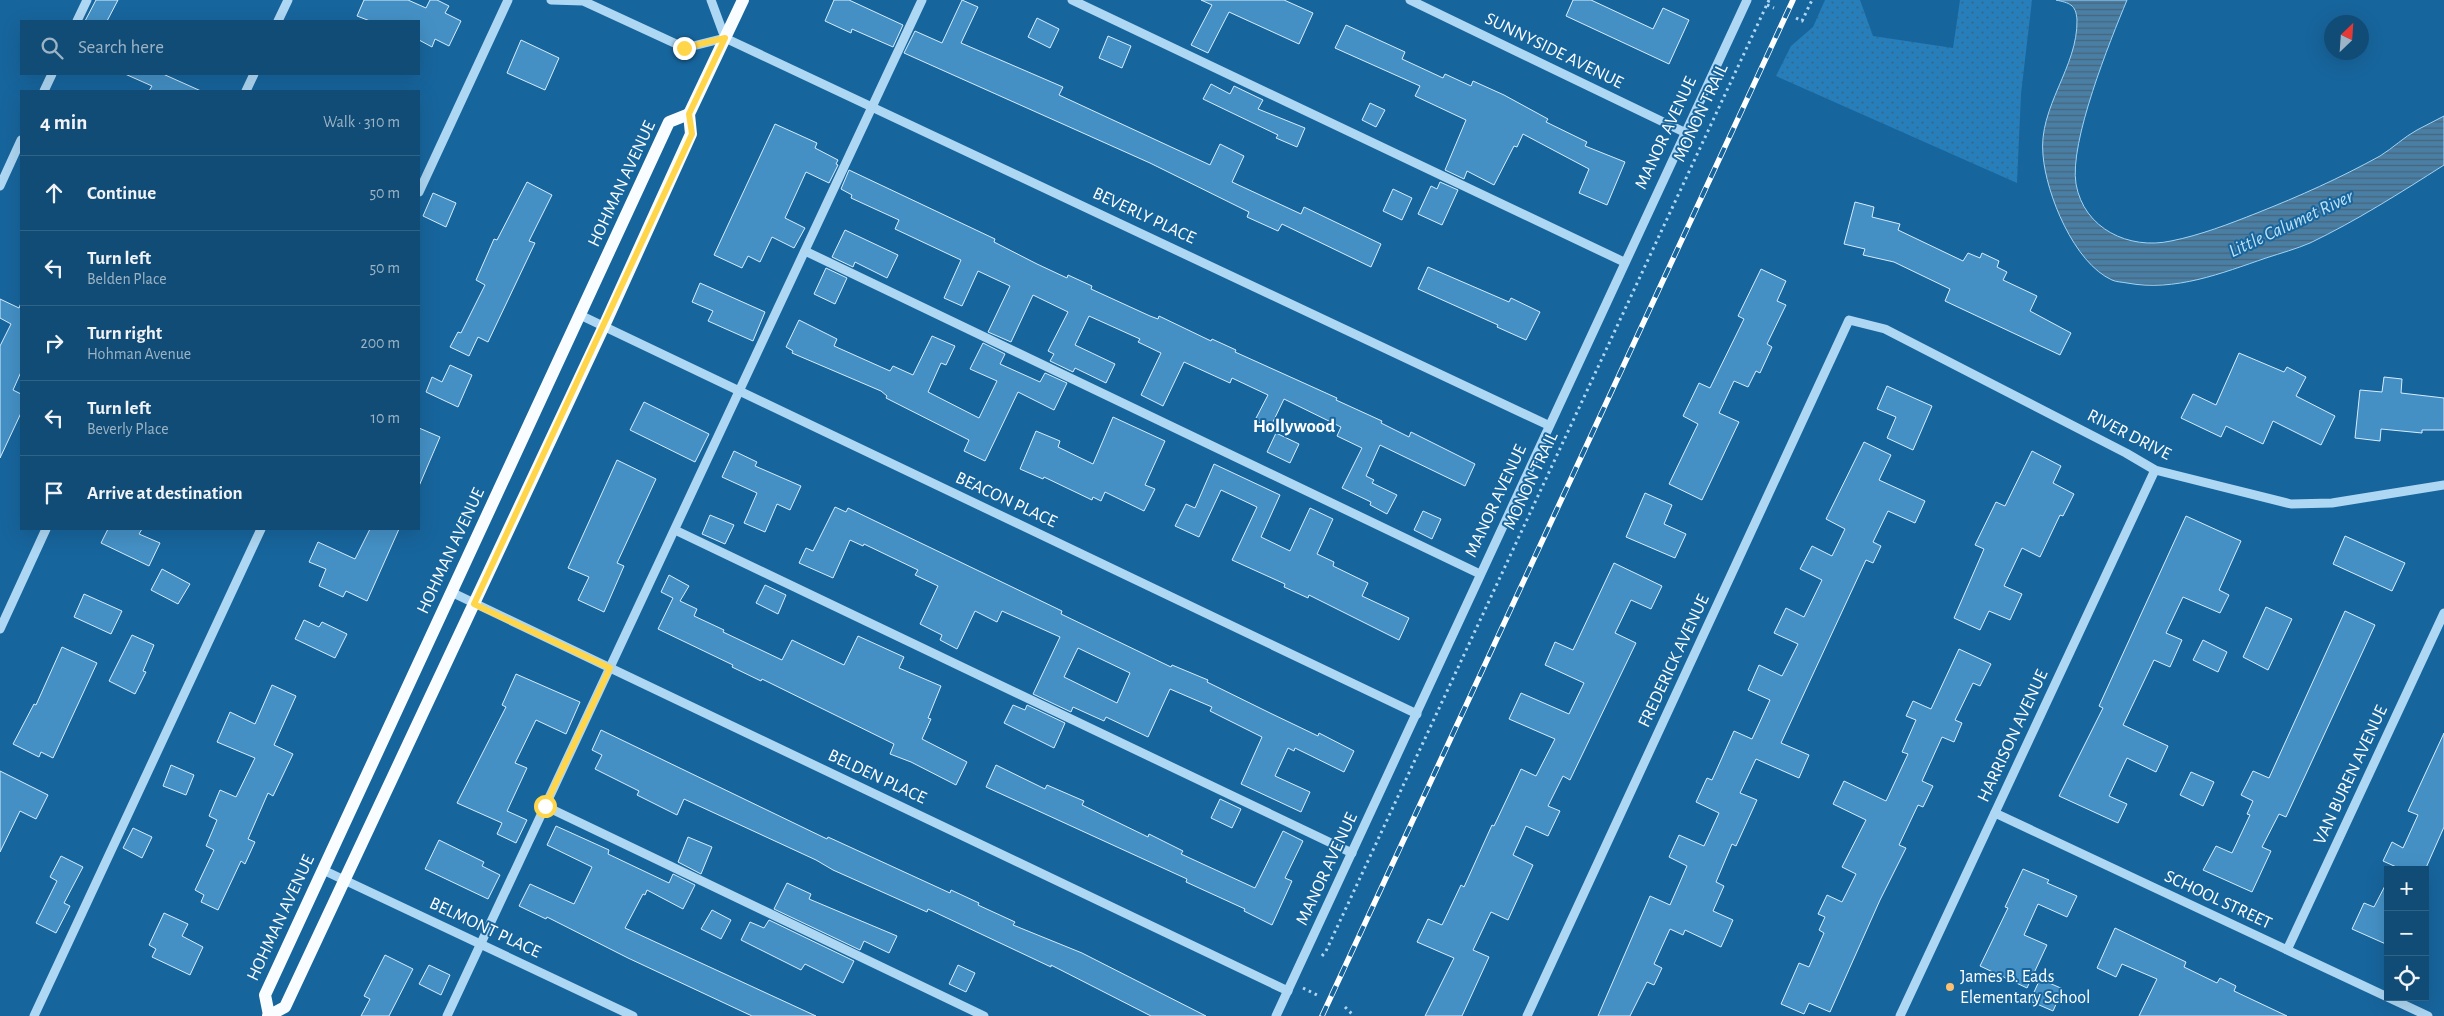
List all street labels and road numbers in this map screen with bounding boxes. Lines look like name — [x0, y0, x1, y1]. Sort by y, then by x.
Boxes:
street label: SUNNYSIDE AVENUE — [1482, 10, 1626, 92]
street label: MONON TRAIL — [1670, 61, 1732, 165]
street label: MANOR AVENUE — [1632, 74, 1700, 192]
street label: HOHMAN AVENUE — [585, 118, 659, 250]
street label: BEVERLY PLACE — [1090, 184, 1198, 248]
street label: RIVER DRIVE — [2084, 406, 2174, 464]
street label: MONON TRAIL — [1500, 429, 1562, 533]
street label: MANOR AVENUE — [1462, 442, 1530, 560]
street label: BEACON PLACE — [953, 469, 1060, 531]
street label: HOHMAN AVENUE — [414, 485, 488, 617]
street label: FREDERICK AVENUE — [1635, 591, 1713, 730]
street label: HARRISON AVENUE — [1974, 667, 2052, 805]
street label: VAN BUREN AVENUE — [2311, 702, 2391, 847]
street label: BELDEN PLACE — [825, 746, 929, 808]
street label: MANOR AVENUE — [1293, 810, 1361, 928]
street label: HOHMAN AVENUE — [244, 852, 318, 984]
street label: SCHOOL STREET — [2161, 867, 2275, 933]
street label: BELMONT PLACE — [427, 894, 544, 962]

